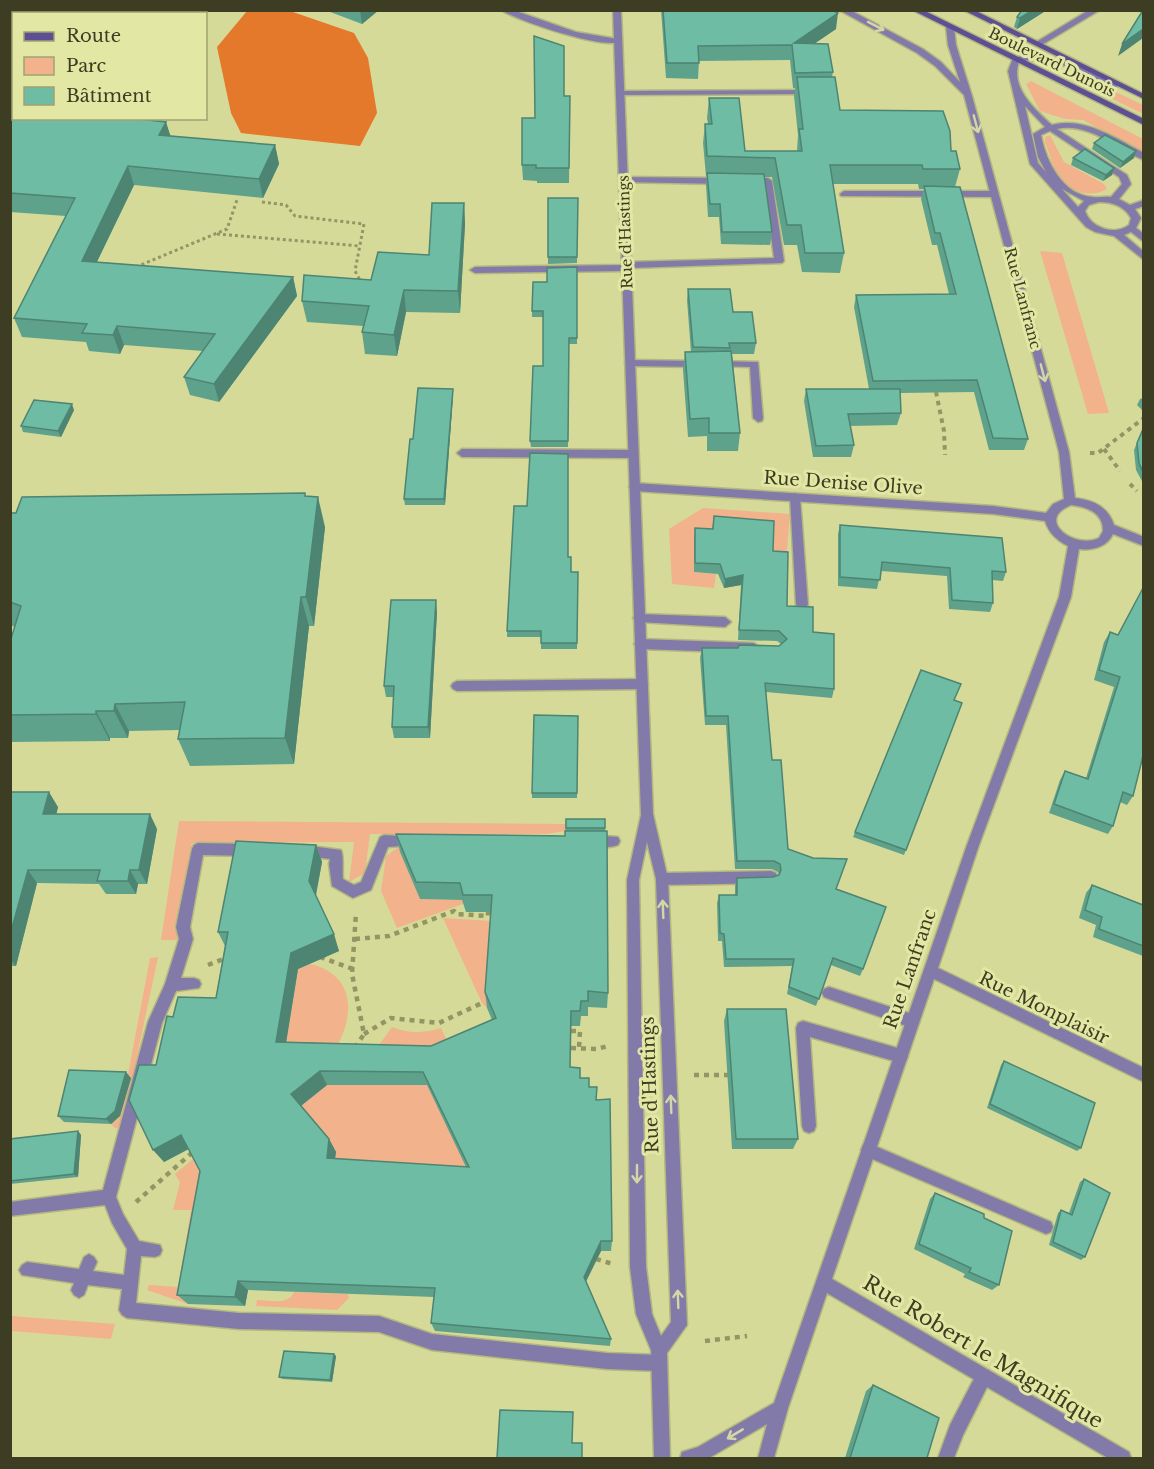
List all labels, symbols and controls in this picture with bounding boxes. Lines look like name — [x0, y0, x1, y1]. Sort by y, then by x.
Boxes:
legend — [12, 12, 207, 120]
one-way arrow — [867, 20, 884, 32]
street label: Boulevard Dunois — [985, 23, 1119, 101]
text: Route — [66, 25, 121, 47]
text: Parc — [66, 55, 107, 77]
text: Bâtiment — [66, 85, 152, 107]
one-way arrow — [970, 114, 982, 133]
street label: Rue d'Hastings — [614, 174, 636, 289]
street label: Rue Lanfranc — [1000, 245, 1046, 351]
one-way arrow — [1038, 363, 1049, 382]
street label: Rue Denise Olive — [763, 466, 923, 500]
one-way arrow — [658, 900, 669, 920]
street label: Rue Lanfranc — [879, 906, 941, 1032]
street label: Rue Monplaisir — [975, 967, 1113, 1049]
street label: Rue d'Hastings — [637, 1016, 663, 1154]
one-way arrow — [665, 1094, 676, 1114]
one-way arrow — [631, 1164, 643, 1184]
street label: Rue Robert le Magnifique — [858, 1270, 1108, 1434]
one-way arrow — [672, 1289, 683, 1309]
one-way arrow — [727, 1429, 744, 1441]

